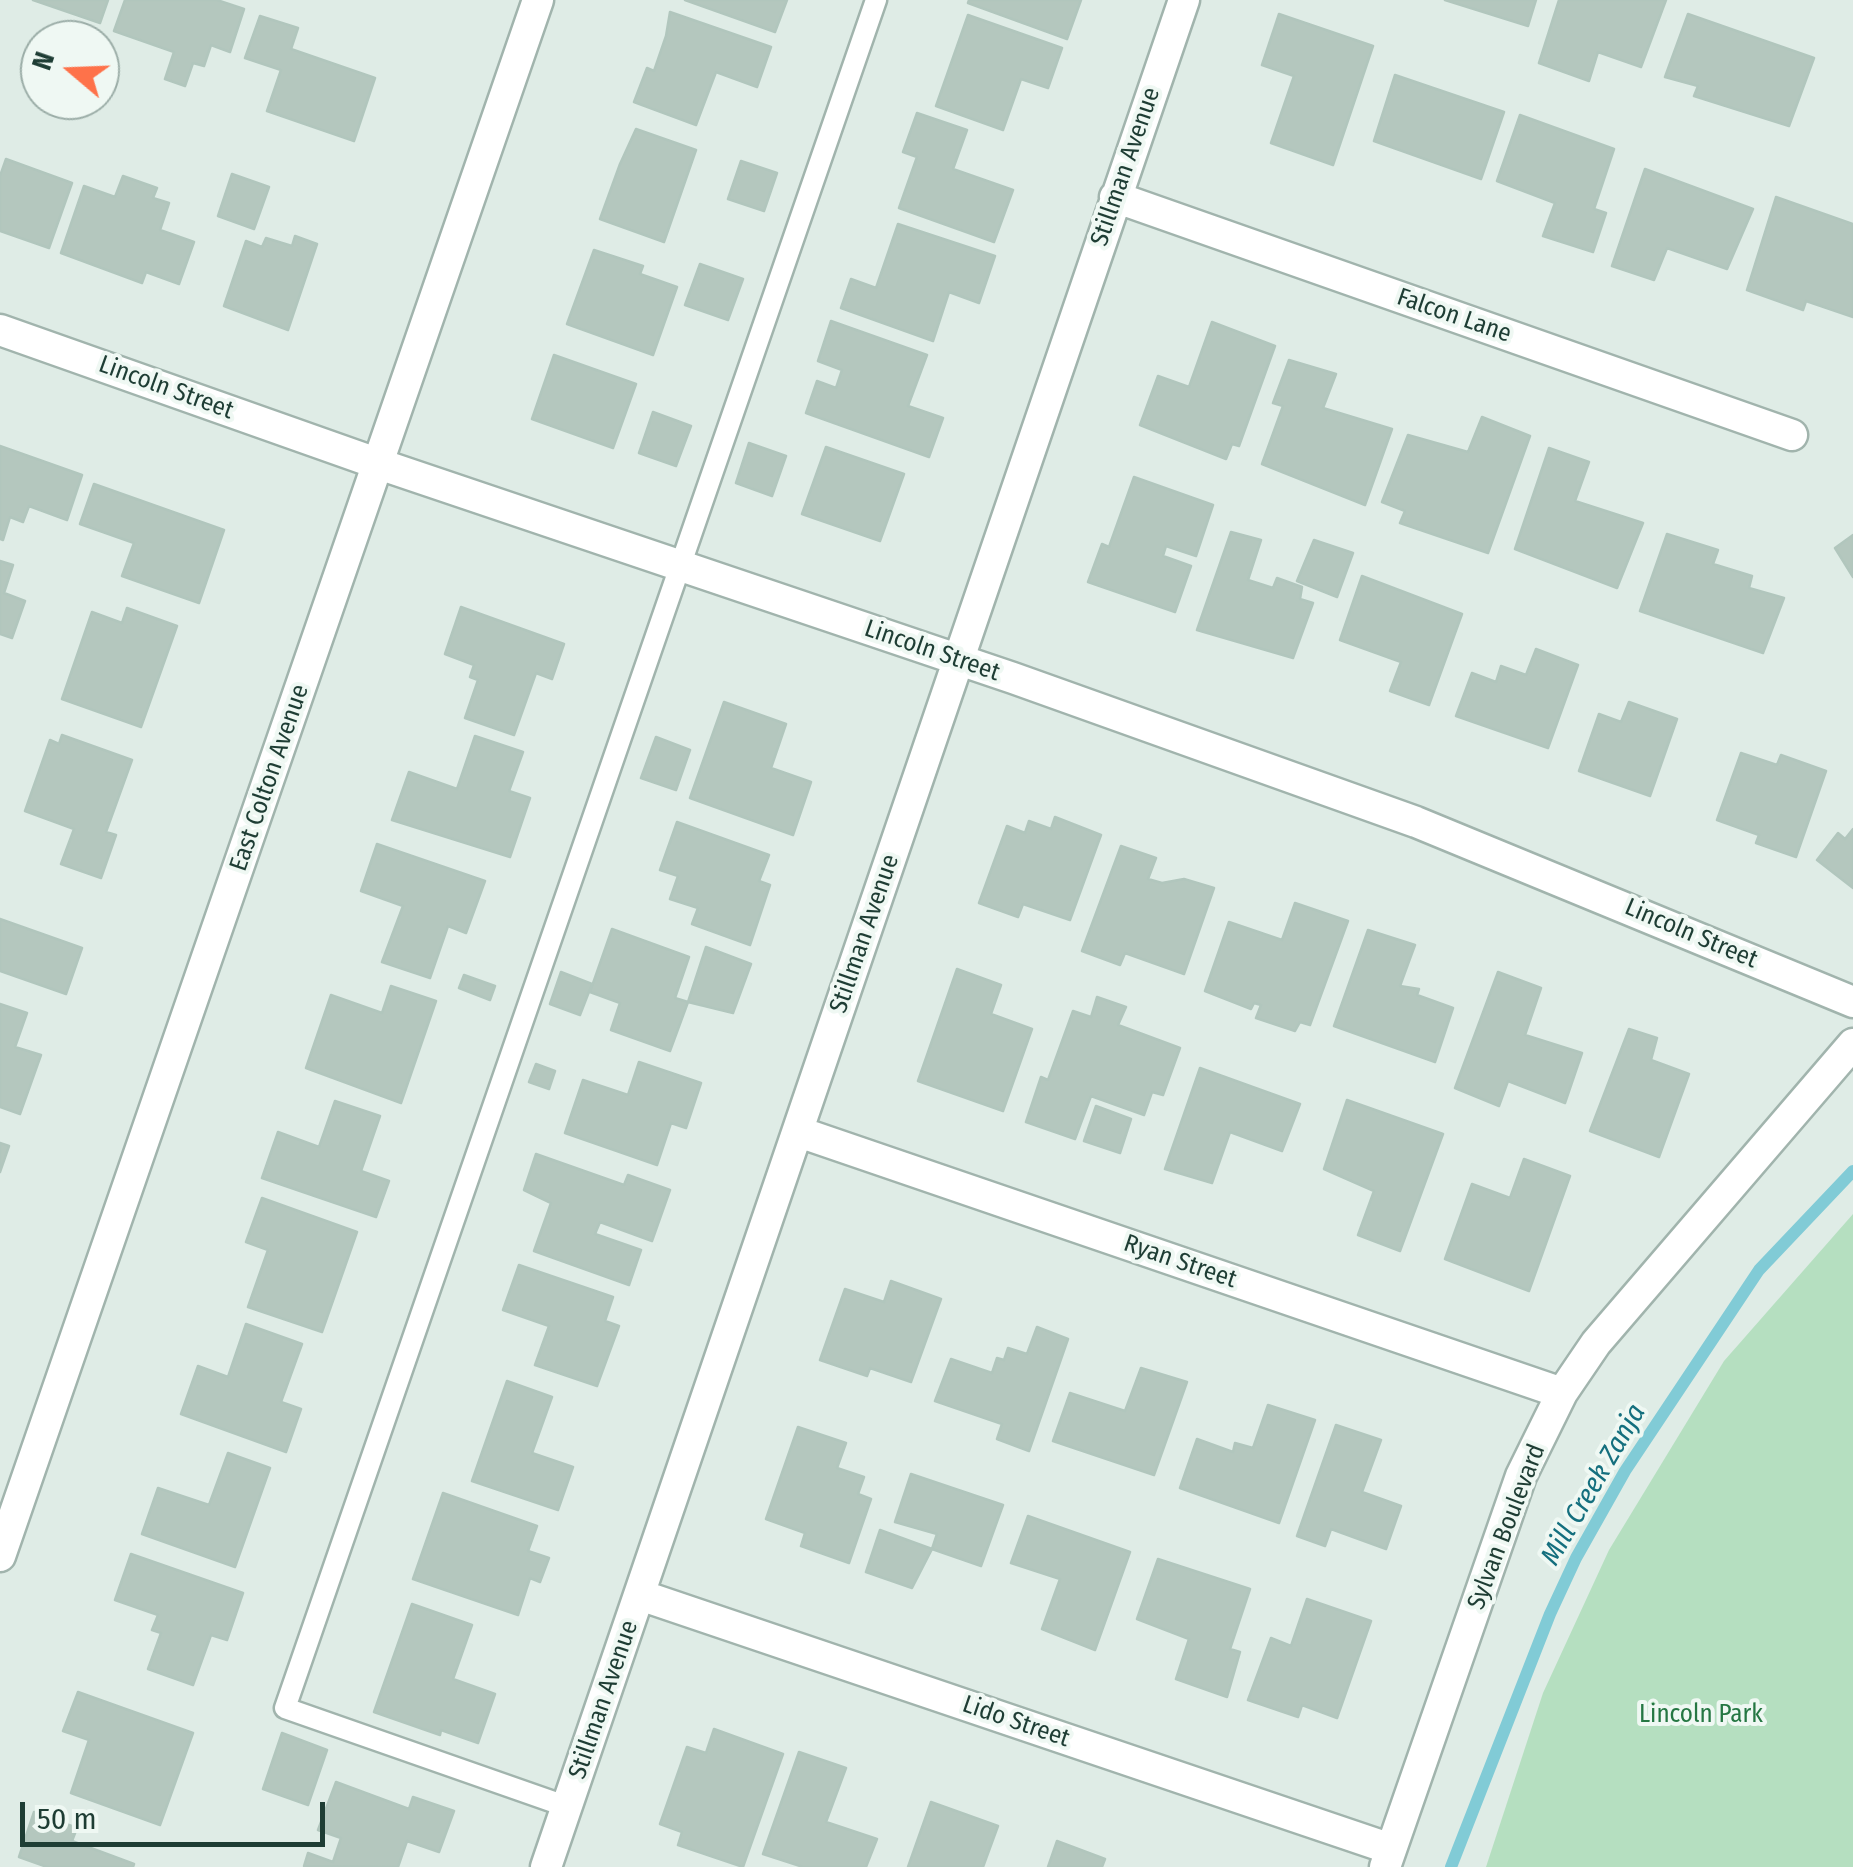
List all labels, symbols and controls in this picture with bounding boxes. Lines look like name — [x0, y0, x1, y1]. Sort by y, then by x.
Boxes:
north arrow — [20, 20, 120, 120]
text: N — [25, 47, 61, 74]
street label: Stillman Avenue — [1085, 84, 1167, 250]
street label: Falcon Lane — [1393, 282, 1515, 350]
street label: Lincoln Street — [95, 350, 237, 426]
street label: Lincoln Street — [860, 614, 1004, 688]
street label: East Colton Avenue — [224, 681, 316, 875]
street label: Stillman Avenue — [824, 851, 906, 1017]
street label: Lincoln Street — [1620, 893, 1762, 975]
street label: Ryan Street — [1120, 1229, 1240, 1295]
water label: Mill Creek Zanja — [1534, 1398, 1654, 1572]
street label: Sylvan Boulevard — [1462, 1440, 1552, 1614]
street label: Stillman Avenue — [563, 1617, 645, 1783]
street label: Lido Street — [959, 1690, 1073, 1754]
park label: Lincoln Park — [1639, 1700, 1763, 1730]
scale bar — [25, 1782, 330, 1844]
text: 50 m — [37, 1801, 97, 1837]

